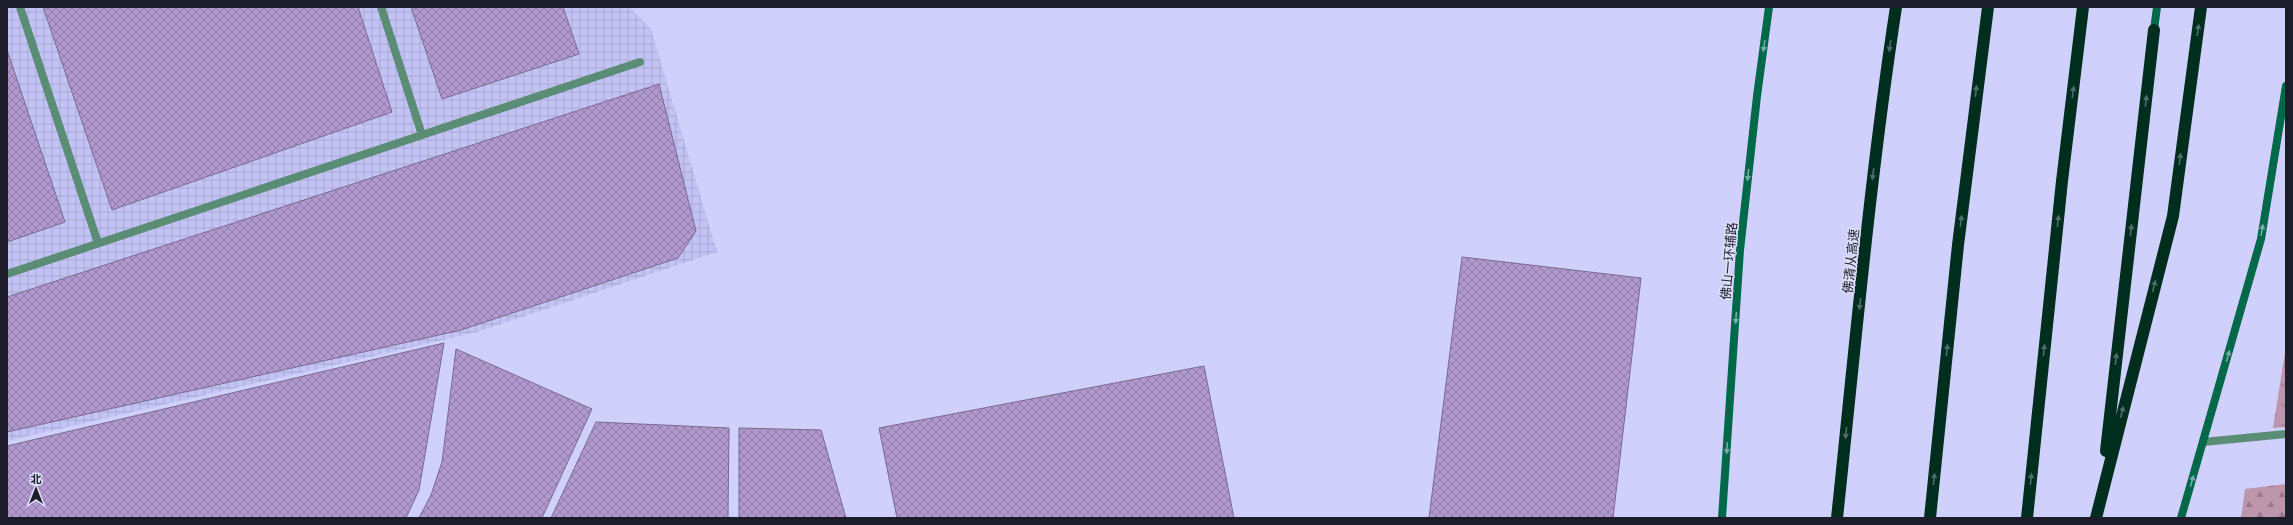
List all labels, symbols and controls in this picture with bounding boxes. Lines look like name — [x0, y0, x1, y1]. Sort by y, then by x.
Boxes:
one-way arrow — [2195, 24, 2201, 36]
one-way arrow — [1887, 39, 1893, 52]
one-way arrow — [1761, 40, 1767, 52]
one-way arrow — [1973, 85, 1979, 98]
one-way arrow — [2070, 85, 2076, 98]
one-way arrow — [2143, 95, 2149, 107]
one-way arrow — [2177, 153, 2183, 165]
one-way arrow — [1870, 168, 1877, 181]
one-way arrow — [1745, 169, 1751, 181]
one-way arrow — [1958, 215, 1964, 227]
one-way arrow — [2054, 215, 2061, 227]
street label: 佛山一环辅路 — [1716, 221, 1740, 301]
one-way arrow — [2128, 224, 2134, 236]
one-way arrow — [2260, 224, 2266, 237]
street label: 佛清从高速 — [1838, 228, 1862, 294]
one-way arrow — [2152, 280, 2158, 292]
one-way arrow — [1856, 298, 1863, 310]
one-way arrow — [1732, 312, 1739, 324]
one-way arrow — [1944, 344, 1951, 356]
one-way arrow — [2041, 344, 2048, 356]
one-way arrow — [2225, 349, 2231, 362]
one-way arrow — [2113, 353, 2119, 365]
one-way arrow — [2119, 406, 2125, 418]
one-way arrow — [1843, 427, 1849, 439]
one-way arrow — [1723, 442, 1730, 454]
north arrow — [16, 469, 56, 509]
text: 北 — [31, 471, 42, 486]
one-way arrow — [1931, 473, 1938, 485]
one-way arrow — [2027, 473, 2034, 485]
one-way arrow — [2189, 474, 2195, 487]

